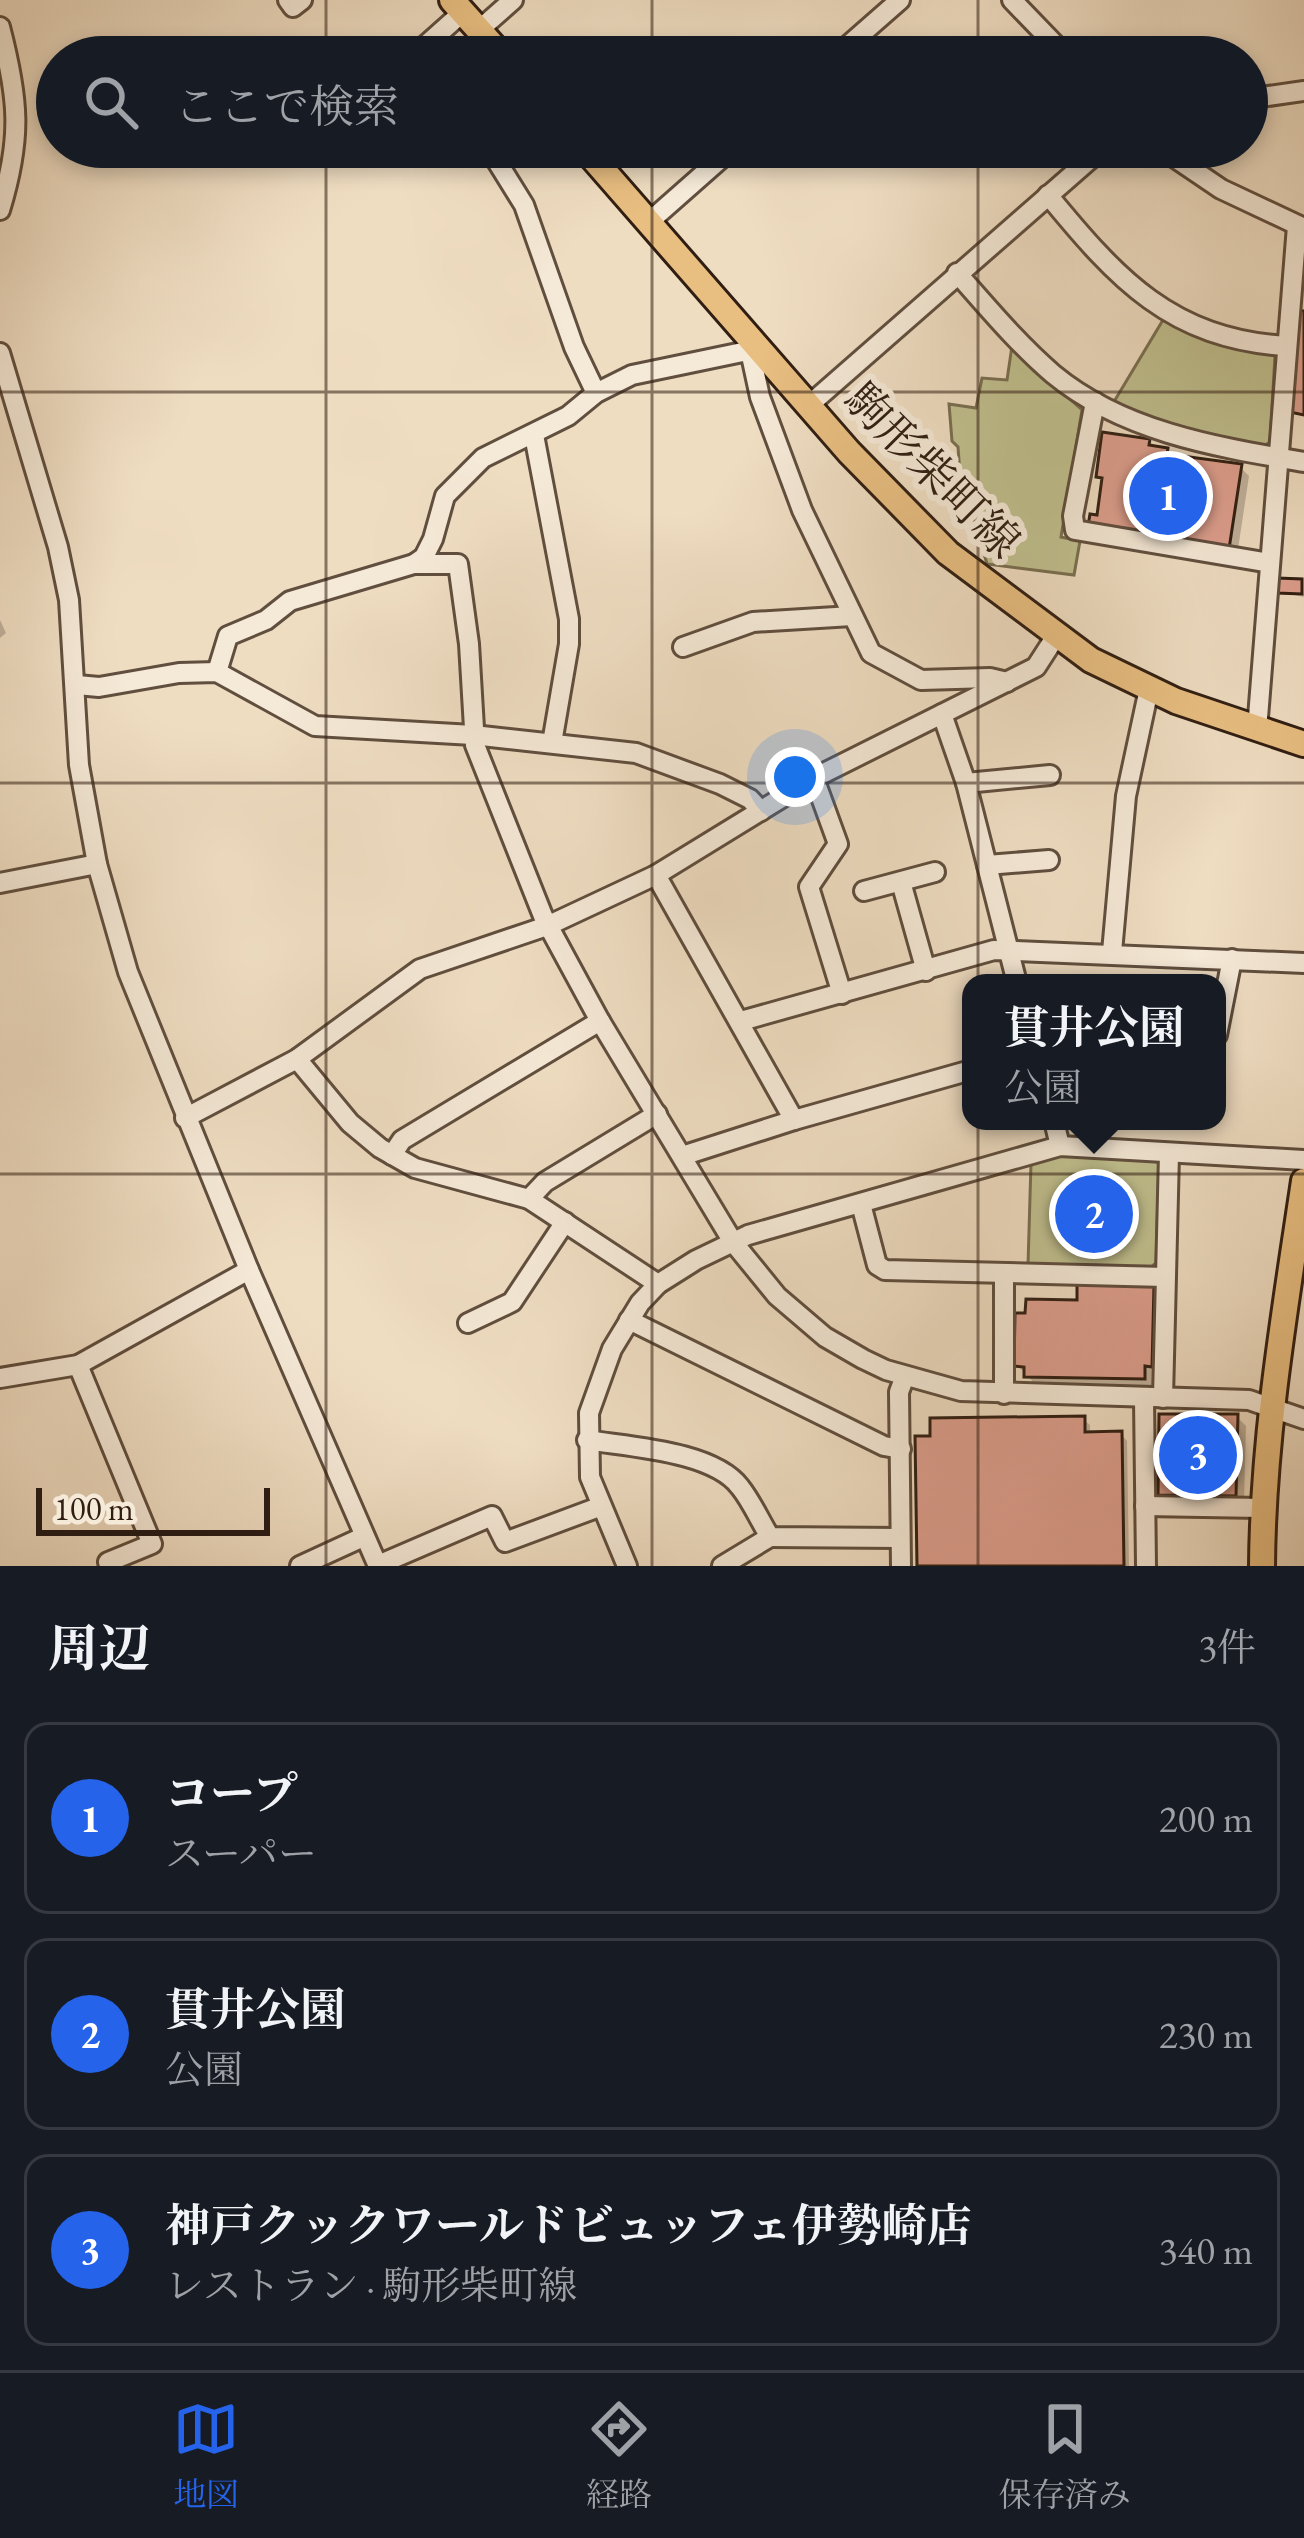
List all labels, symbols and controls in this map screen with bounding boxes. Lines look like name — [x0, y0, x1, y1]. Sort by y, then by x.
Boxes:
search box — [36, 36, 1268, 168]
icon: search — [78, 69, 144, 135]
text: ここで検索 — [174, 77, 399, 135]
street label: 駒形柴町線 — [833, 370, 1033, 570]
pin: 1 — [1129, 451, 1207, 541]
your location — [765, 747, 825, 807]
popup — [962, 974, 1226, 1130]
text: 貫井公園 — [1004, 998, 1184, 1056]
text: 公園 — [1004, 1062, 1082, 1113]
pin: 2 — [1055, 1169, 1133, 1259]
pin: 3 — [1159, 1410, 1237, 1500]
scale bar — [36, 1482, 270, 1535]
text: 100 m — [54, 1487, 134, 1530]
text: 周辺 — [48, 1615, 150, 1681]
text: 3件 — [1198, 1622, 1256, 1673]
text: コープ — [165, 1764, 298, 1822]
text: 1 — [80, 1793, 100, 1844]
text: 200 m — [1159, 1793, 1253, 1844]
text: スーパー — [165, 1828, 317, 1879]
text: 貫井公園 — [165, 1980, 345, 2038]
text: 2 — [80, 2009, 100, 2060]
text: 230 m — [1159, 2009, 1253, 2060]
text: 公園 — [165, 2044, 243, 2095]
text: 神戸クックワールドビュッフェ伊勢崎店 — [165, 2196, 972, 2254]
text: 3 — [80, 2225, 100, 2276]
text: 340 m — [1159, 2225, 1253, 2276]
text: レストラン · 駒形柴町線 — [165, 2260, 577, 2311]
tab: 地図 — [173, 2396, 239, 2516]
tab: 経路 — [586, 2396, 652, 2516]
tab: 保存済み — [999, 2396, 1131, 2516]

